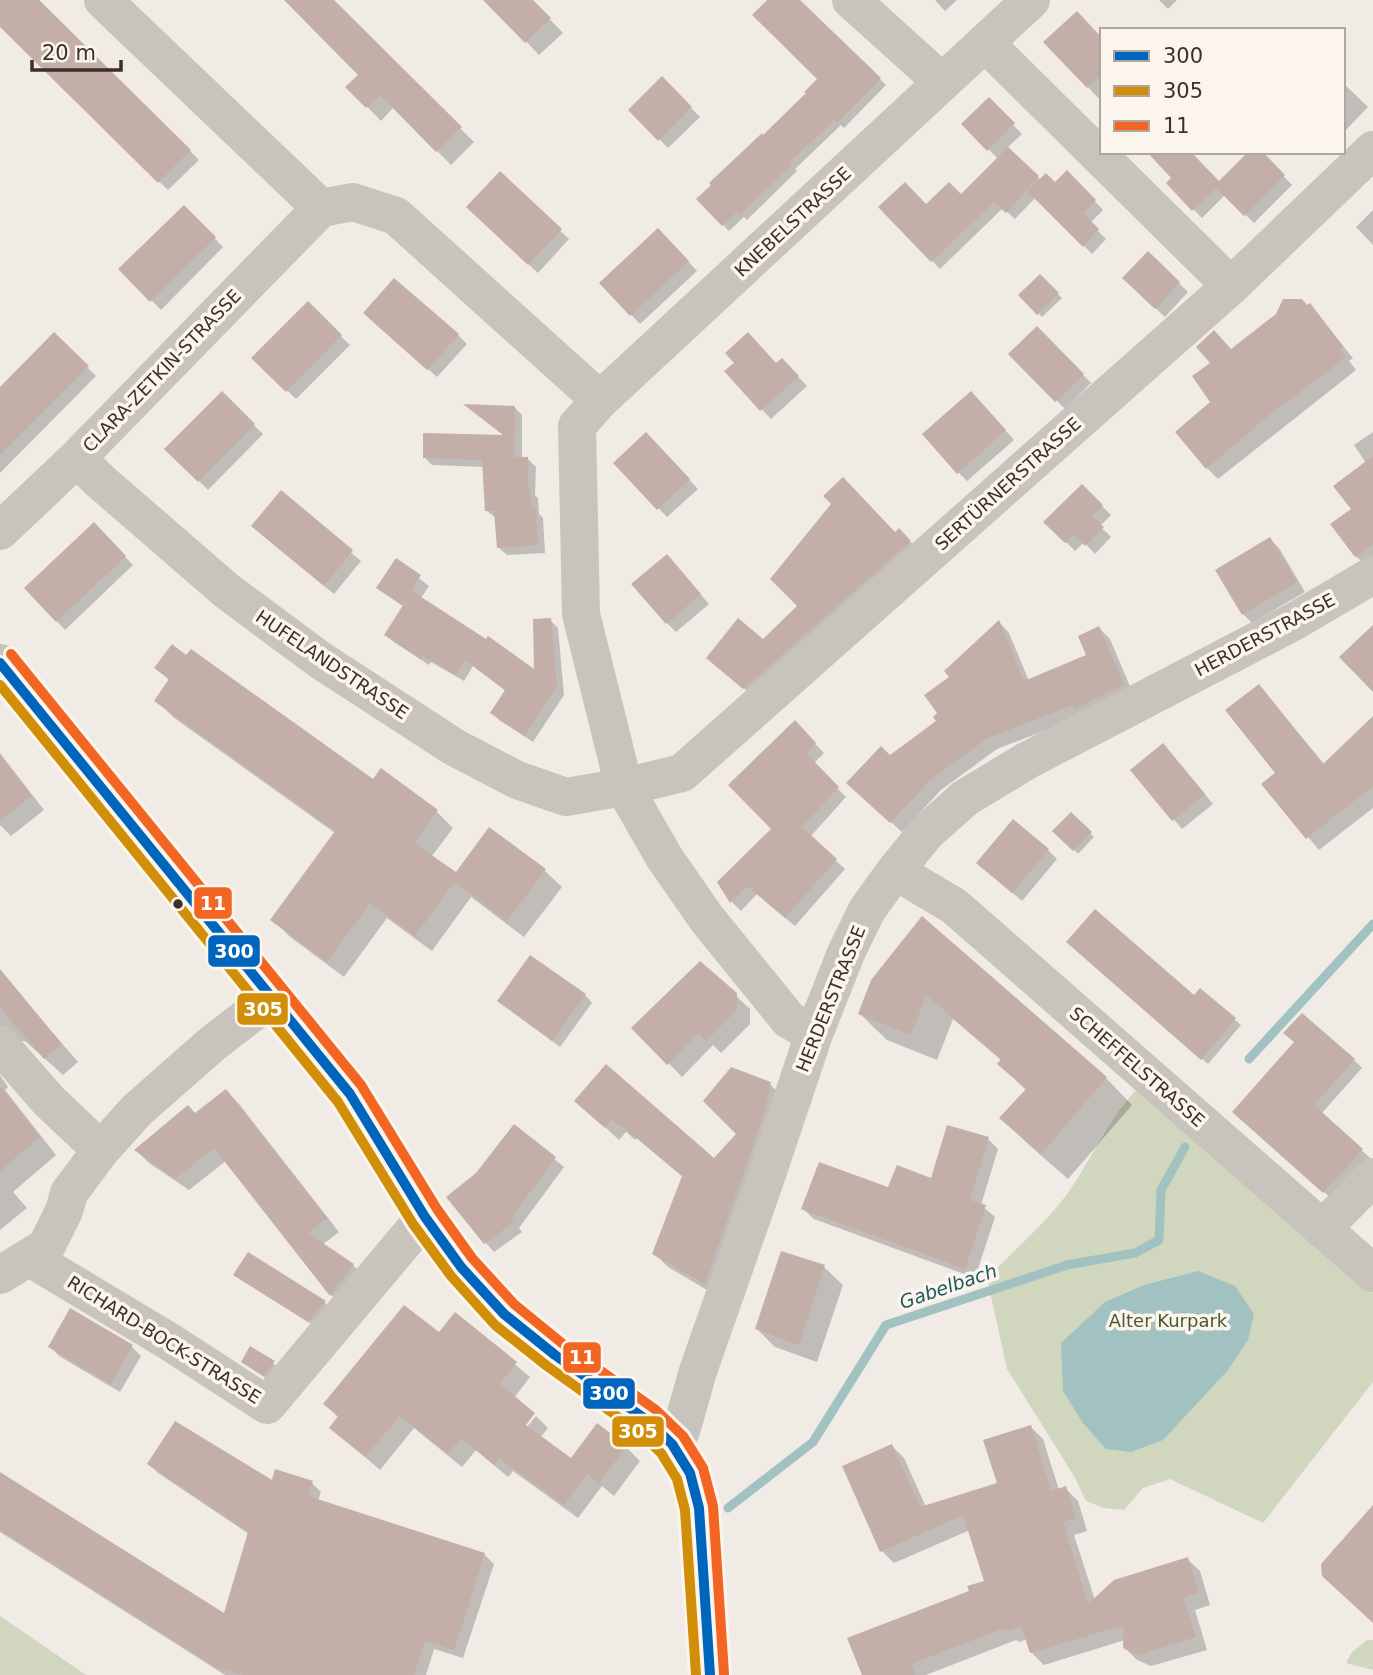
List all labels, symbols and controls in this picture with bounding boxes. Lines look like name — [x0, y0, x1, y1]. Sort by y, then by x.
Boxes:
scale bar — [32, 28, 121, 72]
legend — [1100, 28, 1345, 154]
text: 20 m — [42, 41, 96, 65]
text: 300 — [1163, 44, 1203, 68]
text: 305 — [1163, 79, 1203, 103]
text: 11 — [1163, 114, 1190, 138]
street label: KNEBELSTRASSE — [730, 162, 855, 281]
street label: CLARA-ZETKIN-STRASSE — [78, 285, 245, 456]
street label: SERTÜRNERSTRASSE — [930, 413, 1085, 555]
street label: HERDERSTRASSE — [1191, 589, 1339, 680]
street label: HUFELANDSTRASSE — [252, 606, 412, 723]
line badge: 11 — [193, 886, 233, 920]
text: 11 — [200, 892, 226, 914]
unlabelled marker — [171, 897, 185, 911]
street label: HERDERSTRASSE — [792, 923, 869, 1075]
line badge: 300 — [207, 934, 261, 968]
text: 300 — [214, 940, 254, 962]
line badge: 305 — [236, 992, 289, 1026]
text: 305 — [243, 998, 283, 1020]
street label: SCHEFFELSTRASSE — [1066, 1002, 1209, 1131]
water label: Gabelbach — [896, 1259, 1000, 1313]
street label: RICHARD-BOCK-STRASSE — [64, 1271, 265, 1408]
park label: Alter Kurpark — [1109, 1310, 1228, 1331]
line badge: 11 — [562, 1341, 602, 1374]
text: 11 — [569, 1346, 595, 1368]
line badge: 300 — [582, 1377, 636, 1410]
text: 300 — [589, 1382, 629, 1404]
line badge: 305 — [611, 1415, 665, 1448]
text: 305 — [618, 1420, 658, 1442]

